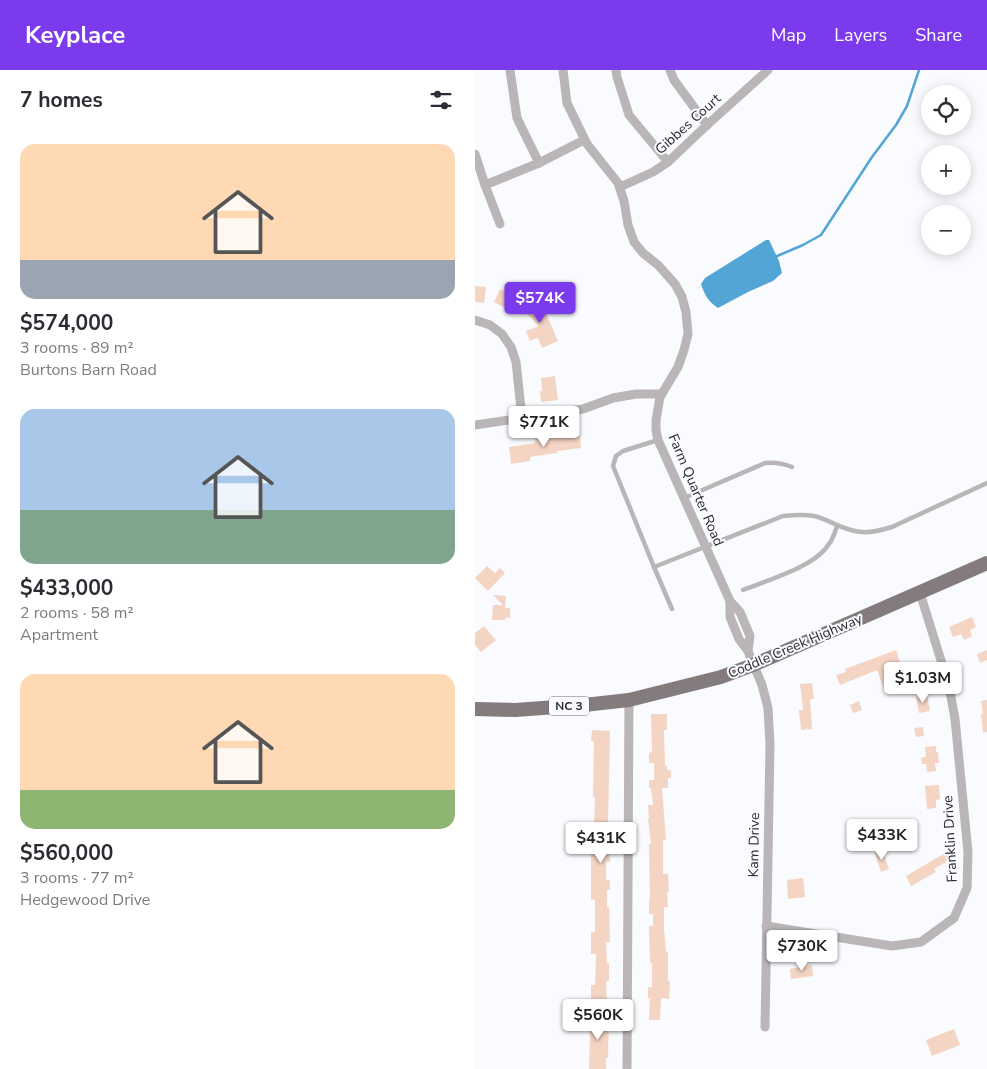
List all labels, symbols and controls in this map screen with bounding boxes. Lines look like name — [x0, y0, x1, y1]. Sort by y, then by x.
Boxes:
text: Keyplace — [25, 19, 125, 51]
text: Map — [771, 23, 806, 47]
text: Layers — [834, 23, 887, 47]
text: Share — [915, 23, 962, 47]
map controls — [921, 85, 971, 255]
button: locate — [921, 85, 971, 135]
text: 7 homes — [20, 86, 103, 114]
icon: filters — [427, 86, 455, 114]
street label: Gibbes Court — [651, 89, 725, 159]
button: + — [921, 145, 971, 195]
icon: home — [193, 177, 283, 267]
button: − — [921, 205, 971, 255]
pin: $574K — [505, 282, 575, 324]
text: $574K — [515, 287, 565, 309]
text: $574,000 — [20, 309, 113, 337]
text: 3 rooms · 89 m² — [20, 337, 133, 359]
text: Burtons Barn Road — [20, 359, 157, 381]
pin: $771K — [509, 406, 579, 448]
text: $771K — [519, 411, 569, 433]
street label: Farm Quarter Road — [664, 431, 728, 549]
icon: home — [193, 442, 283, 532]
text: $433,000 — [20, 574, 113, 602]
text: 2 rooms · 58 m² — [20, 602, 133, 624]
street label: Coddle Creek Highway — [725, 609, 866, 683]
text: Apartment — [20, 624, 98, 646]
pin: $1.03M — [882, 662, 964, 704]
text: $1.03M — [895, 667, 951, 689]
road number: NC 3 — [549, 696, 589, 716]
icon: home — [193, 707, 283, 797]
street label: Franklin Drive — [938, 795, 962, 883]
street label: Kam Drive — [744, 812, 764, 878]
pin: $433K — [847, 818, 917, 861]
pin: $431K — [566, 822, 636, 864]
text: $433K — [857, 824, 907, 846]
text: $431K — [576, 827, 626, 849]
text: $560,000 — [20, 839, 113, 867]
text: 3 rooms · 77 m² — [20, 867, 133, 889]
text: Hedgewood Drive — [20, 889, 150, 911]
pin: $730K — [767, 930, 837, 972]
text: $730K — [777, 935, 827, 957]
pin: $560K — [563, 998, 633, 1041]
text: $560K — [573, 1004, 623, 1026]

